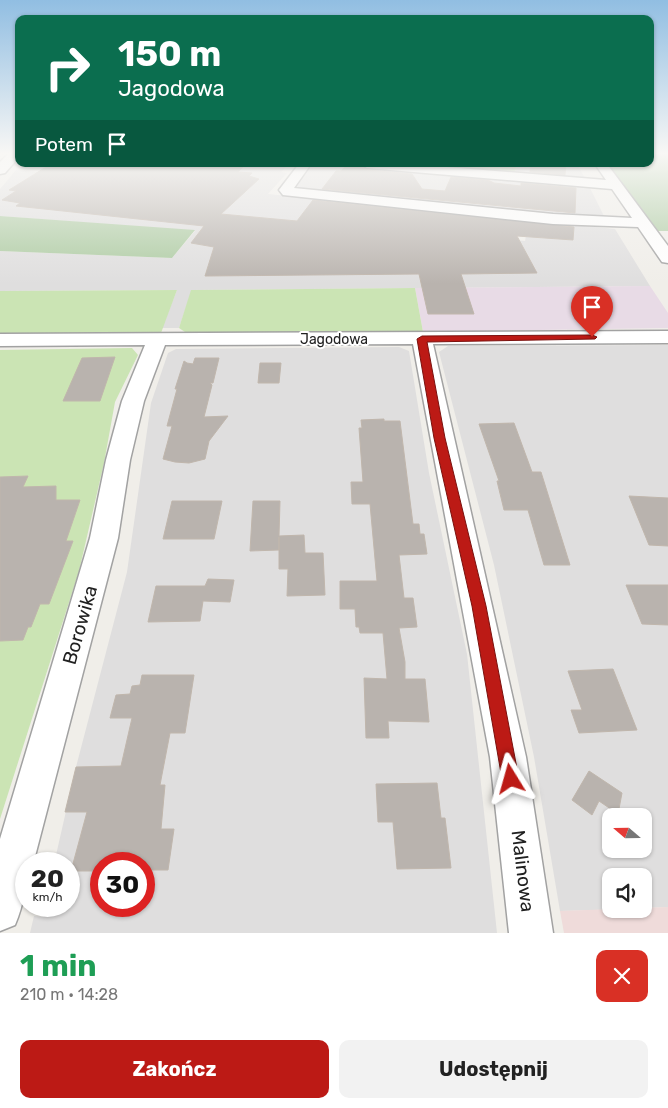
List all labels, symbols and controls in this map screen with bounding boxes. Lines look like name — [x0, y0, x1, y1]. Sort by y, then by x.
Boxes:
text: 150 m — [118, 33, 221, 75]
icon: right — [35, 35, 100, 100]
text: Jagodowa — [118, 75, 225, 102]
icon: arrive — [103, 130, 131, 158]
text: Potem — [35, 133, 93, 156]
pin — [571, 286, 613, 337]
icon: arrive — [578, 293, 606, 321]
street label: Jagodowa — [300, 331, 368, 348]
street label: Borowika — [58, 583, 102, 667]
position arrow — [484, 752, 536, 804]
north arrow — [602, 808, 652, 858]
map controls — [602, 808, 652, 918]
street label: Malinowa — [507, 829, 539, 913]
speed limit sign: 30 — [90, 852, 155, 917]
text: 20 — [31, 864, 64, 893]
button: sound — [602, 868, 652, 918]
text: km/h — [33, 890, 62, 904]
text: 1 min — [20, 948, 97, 984]
button: close — [596, 950, 648, 1002]
text: 210 m · 14:28 — [20, 985, 118, 1004]
button: Zakończ — [20, 1040, 329, 1098]
button: Udostępnij — [339, 1040, 648, 1098]

